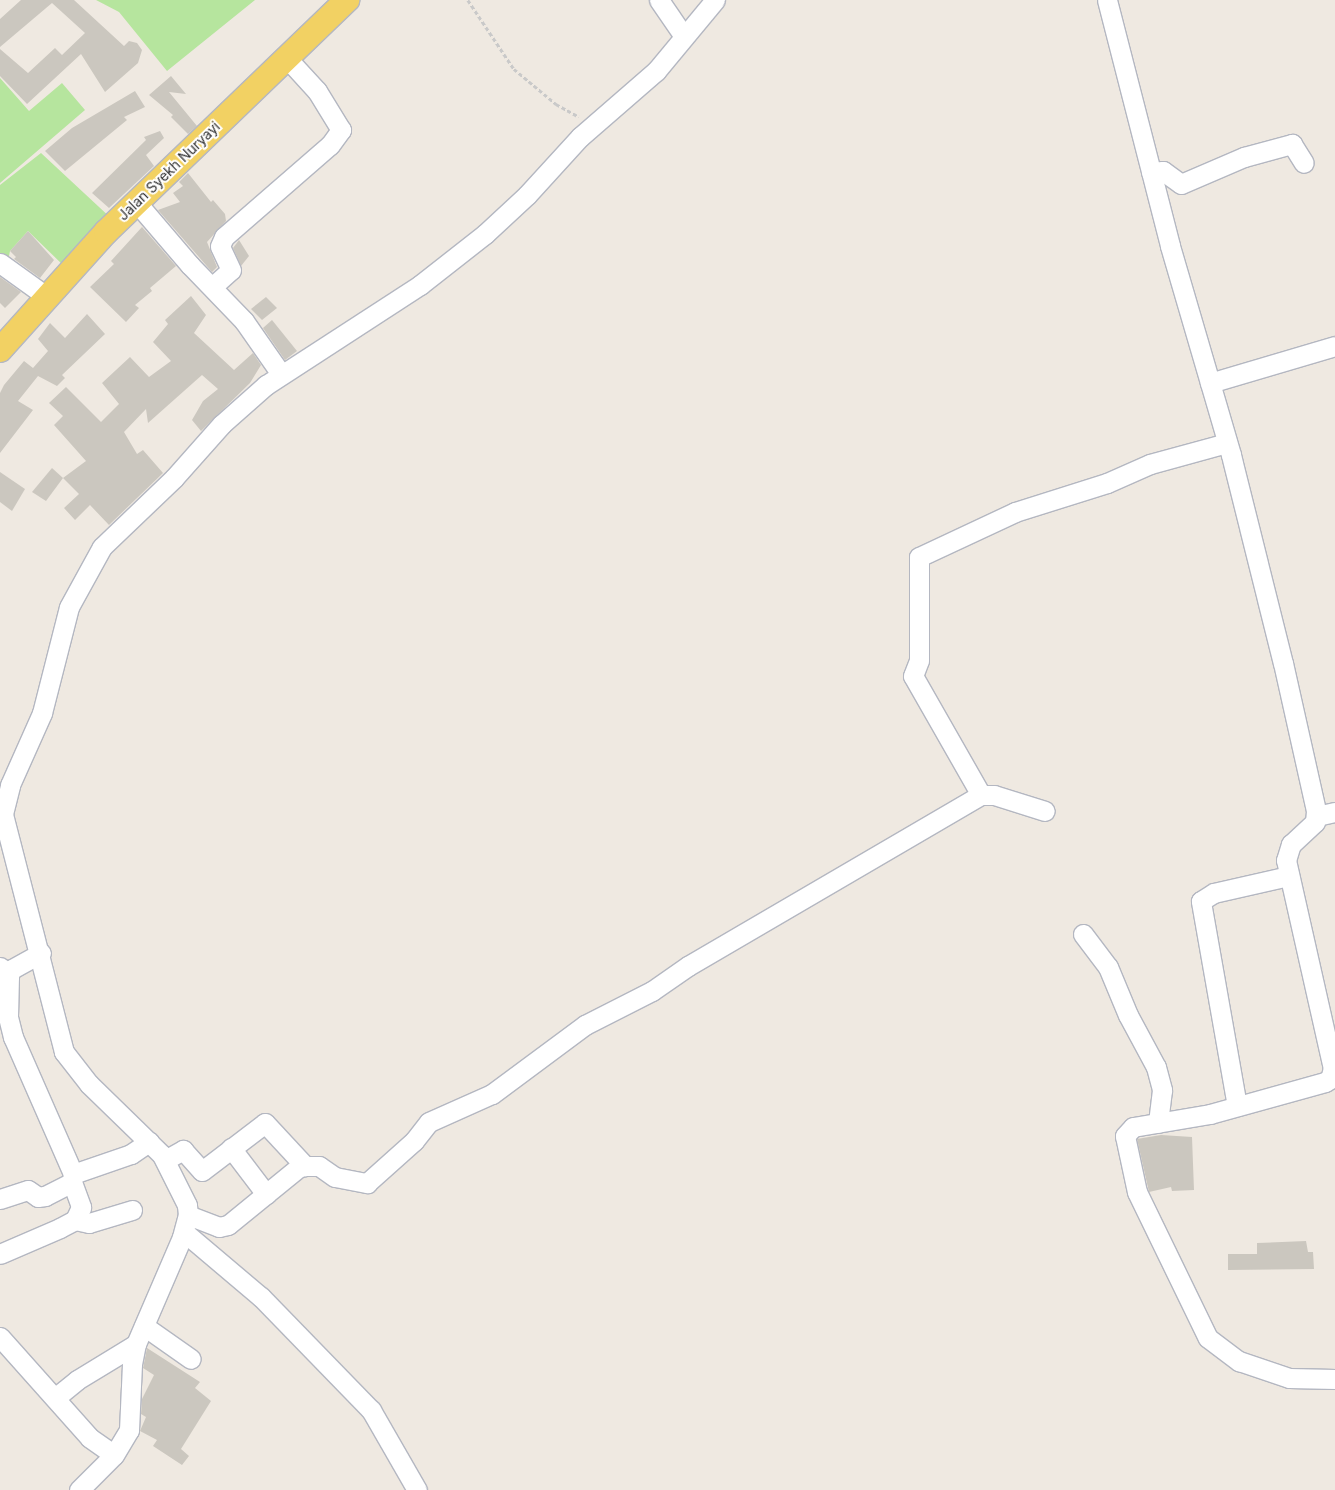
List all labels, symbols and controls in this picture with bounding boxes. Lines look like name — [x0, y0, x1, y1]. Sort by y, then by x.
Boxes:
street label: Jalan Syekh Nuryayi — [115, 118, 223, 224]

